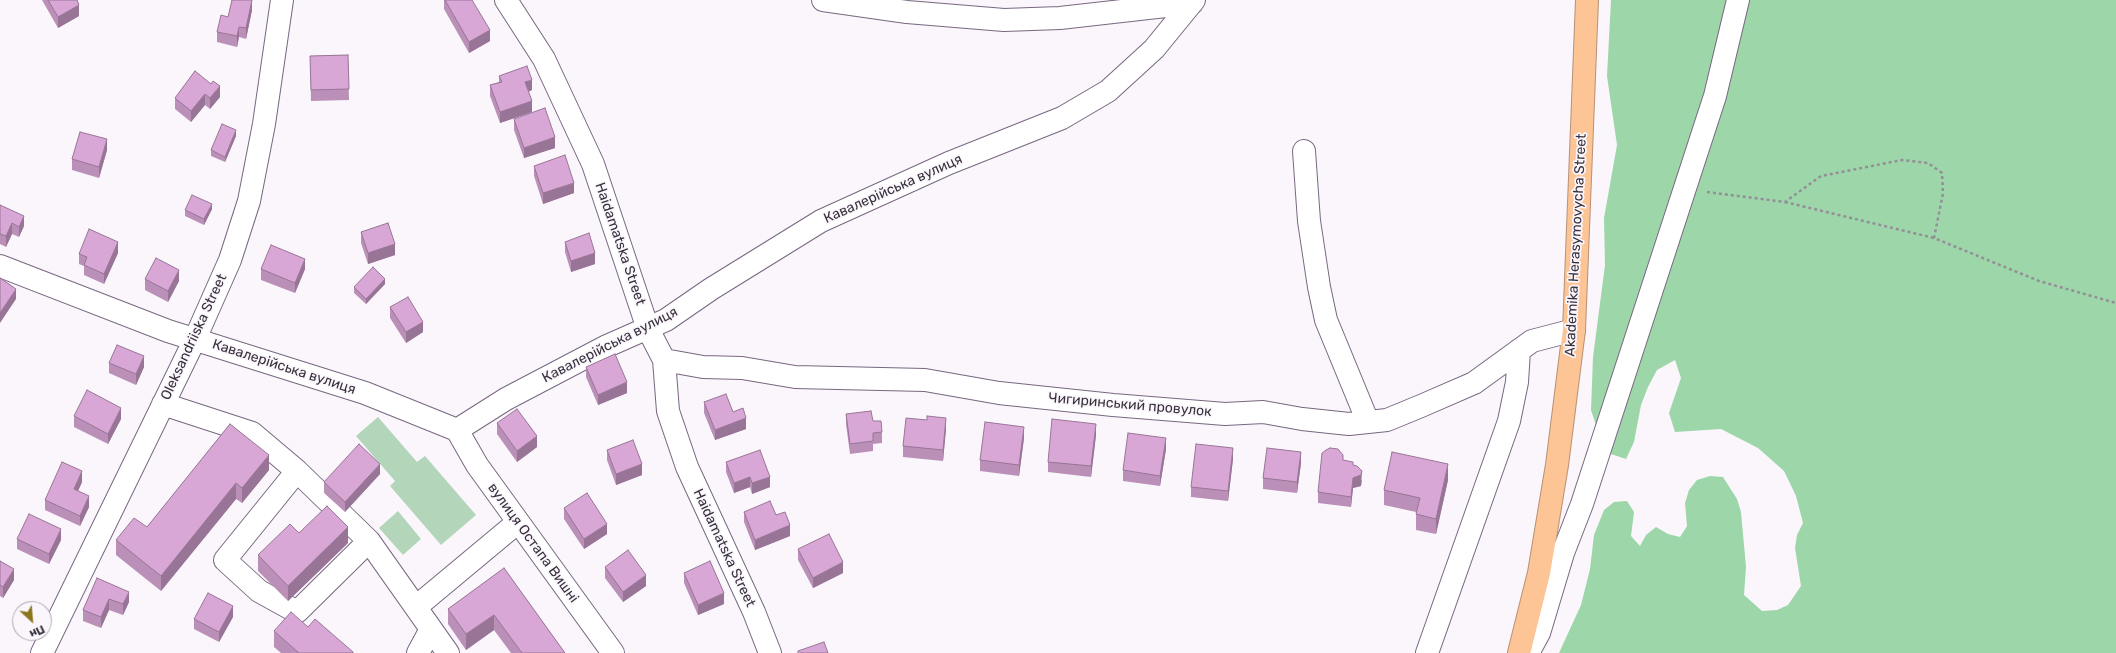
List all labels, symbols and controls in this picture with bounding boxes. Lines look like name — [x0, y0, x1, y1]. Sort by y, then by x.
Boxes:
street label: Akademika Herasymovycha Street — [1562, 133, 1590, 357]
street label: Кавалерійська вулиця — [821, 151, 965, 227]
street label: Haidamatska Street — [591, 180, 649, 308]
street label: Oleksandriiska Street — [157, 271, 231, 403]
street label: Кавалерійська вулиця — [539, 303, 681, 387]
street label: Кавалерійська вулиця — [210, 336, 358, 398]
street label: Чигиринський провулок — [1048, 389, 1212, 421]
street label: вулиця Остапа Вишні — [484, 480, 582, 606]
street label: Haidamatska Street — [689, 486, 759, 610]
north arrow — [12, 601, 52, 641]
text: Пн — [27, 622, 47, 641]

